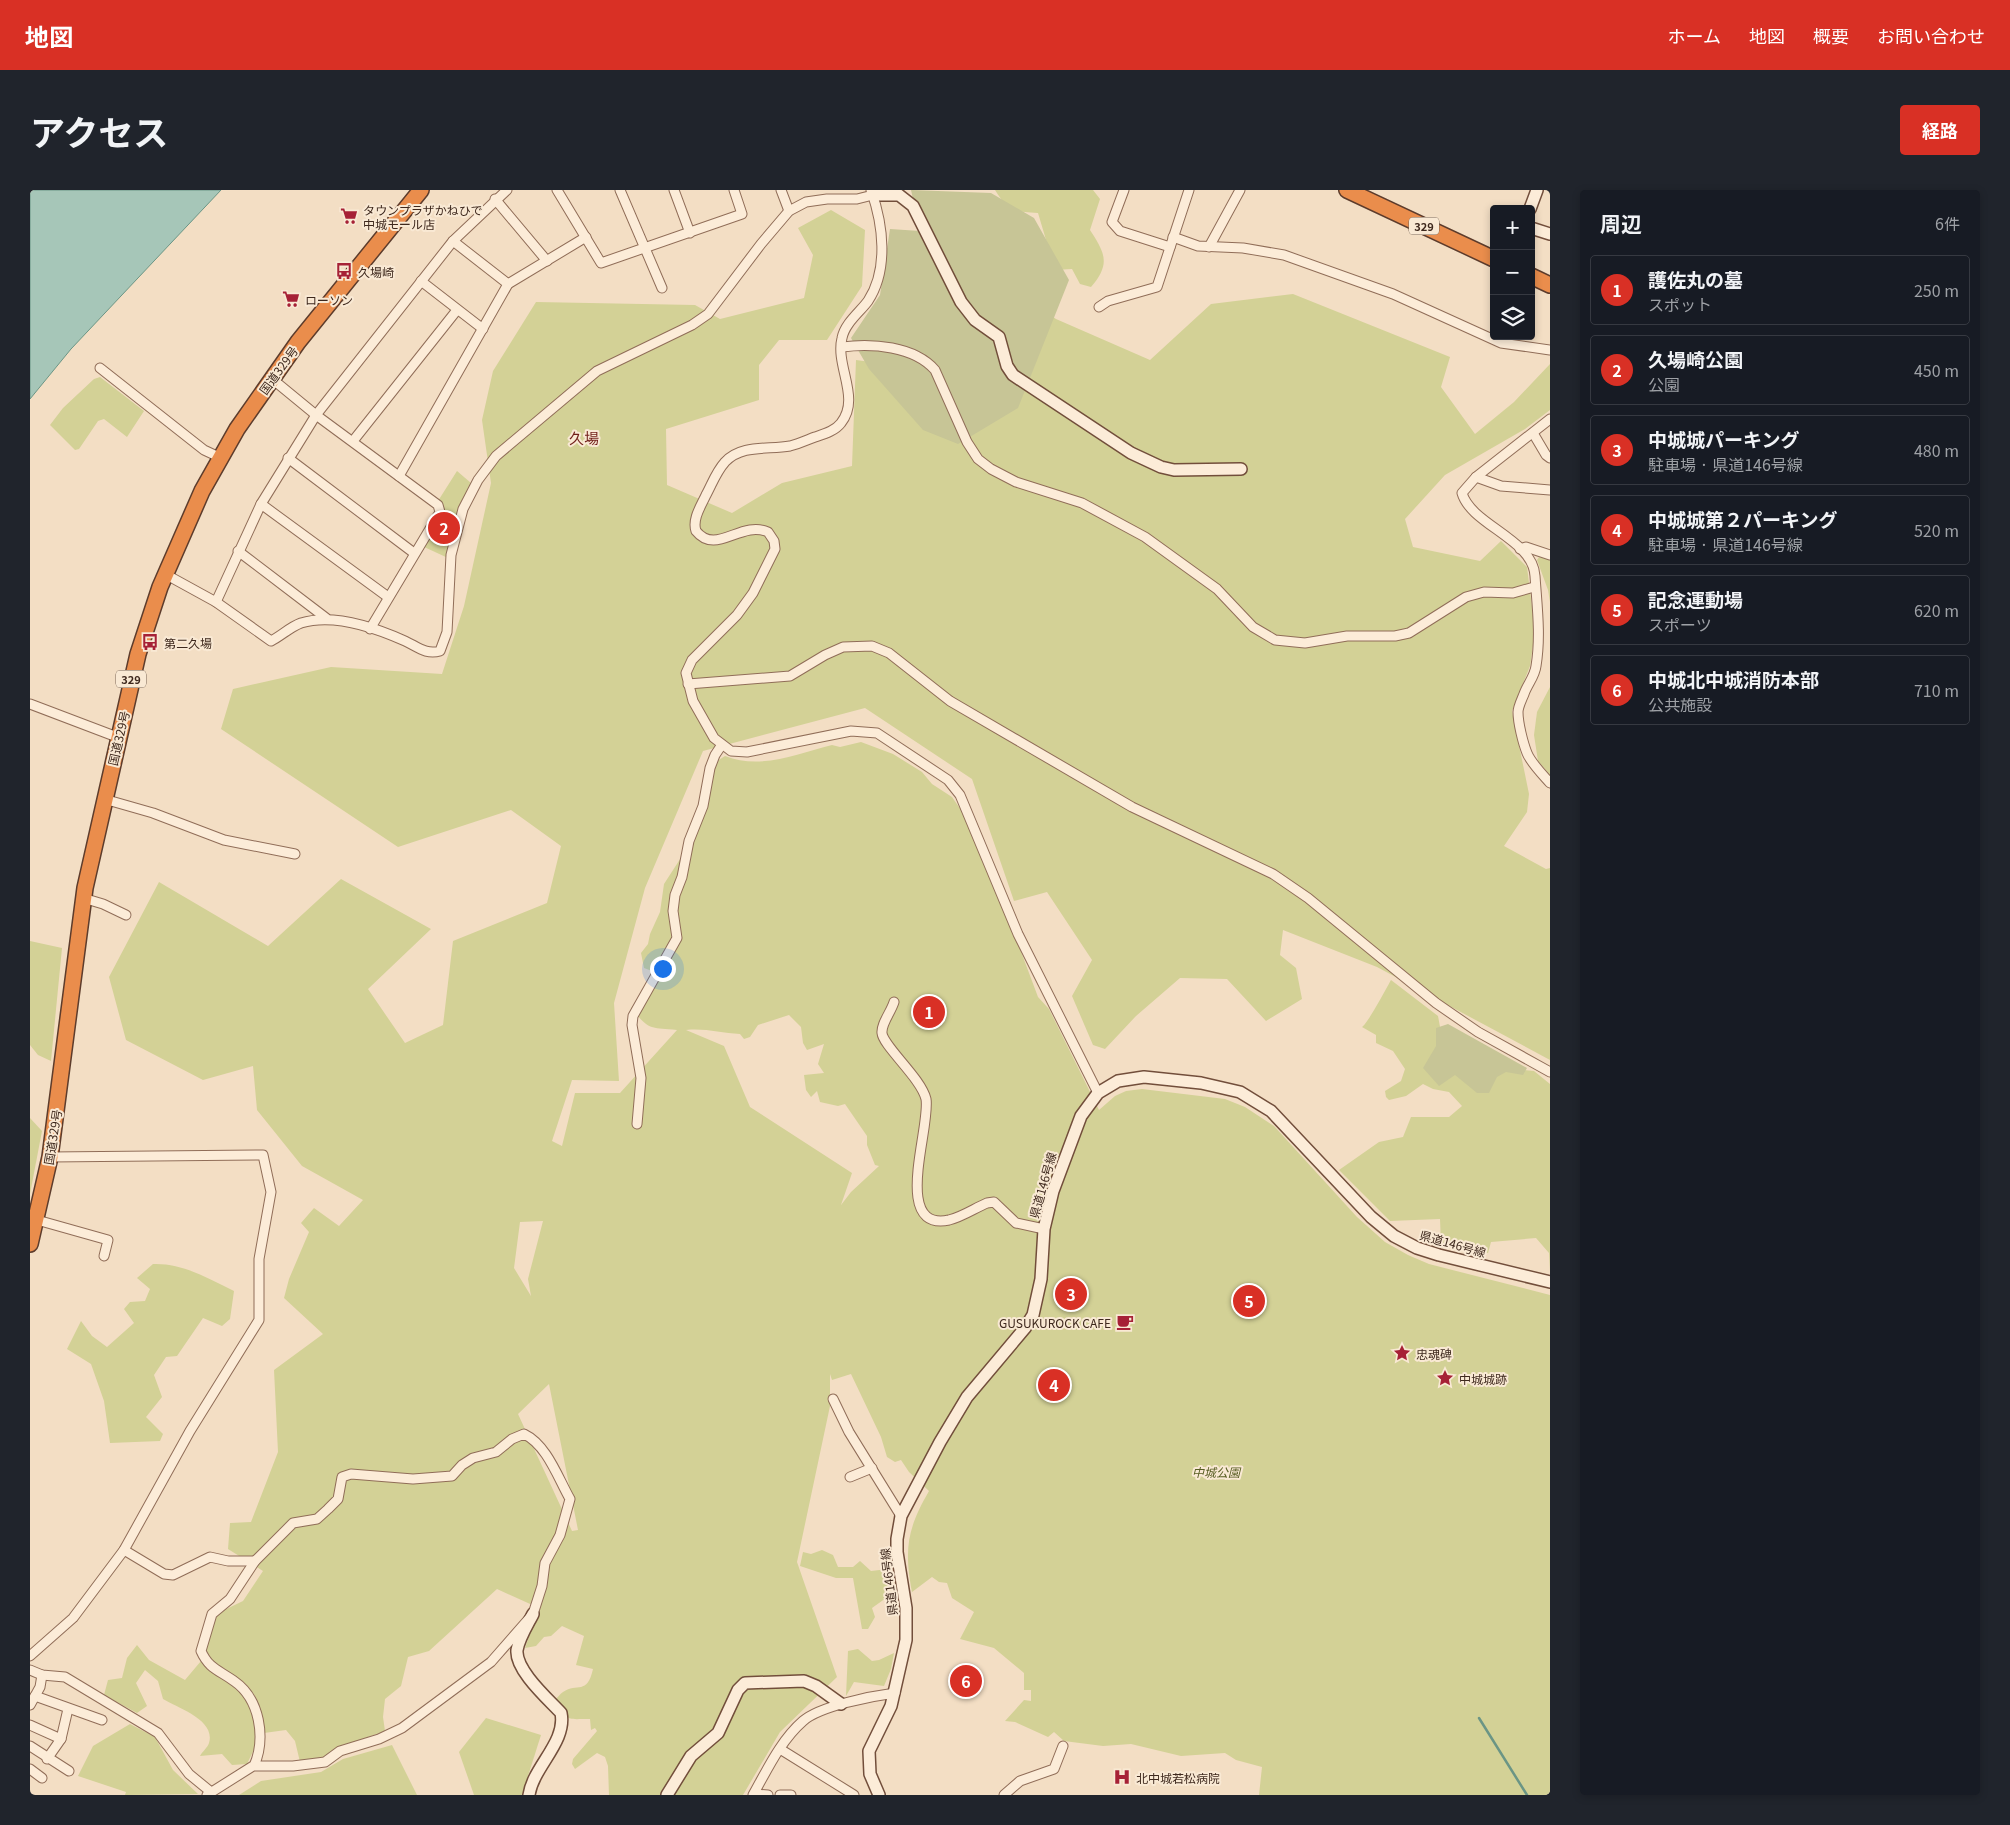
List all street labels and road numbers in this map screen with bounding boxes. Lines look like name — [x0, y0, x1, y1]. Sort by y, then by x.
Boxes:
road number: 329 — [1409, 218, 1439, 234]
street label: 国道329号 — [255, 342, 301, 398]
road number: 329 — [116, 670, 146, 688]
street label: 国道329号 — [103, 709, 133, 767]
street label: 国道329号 — [39, 1108, 65, 1166]
street label: 県道146号線 — [1024, 1150, 1060, 1220]
street label: 県道146号線 — [1418, 1225, 1488, 1261]
street label: 県道146号線 — [875, 1547, 901, 1617]

